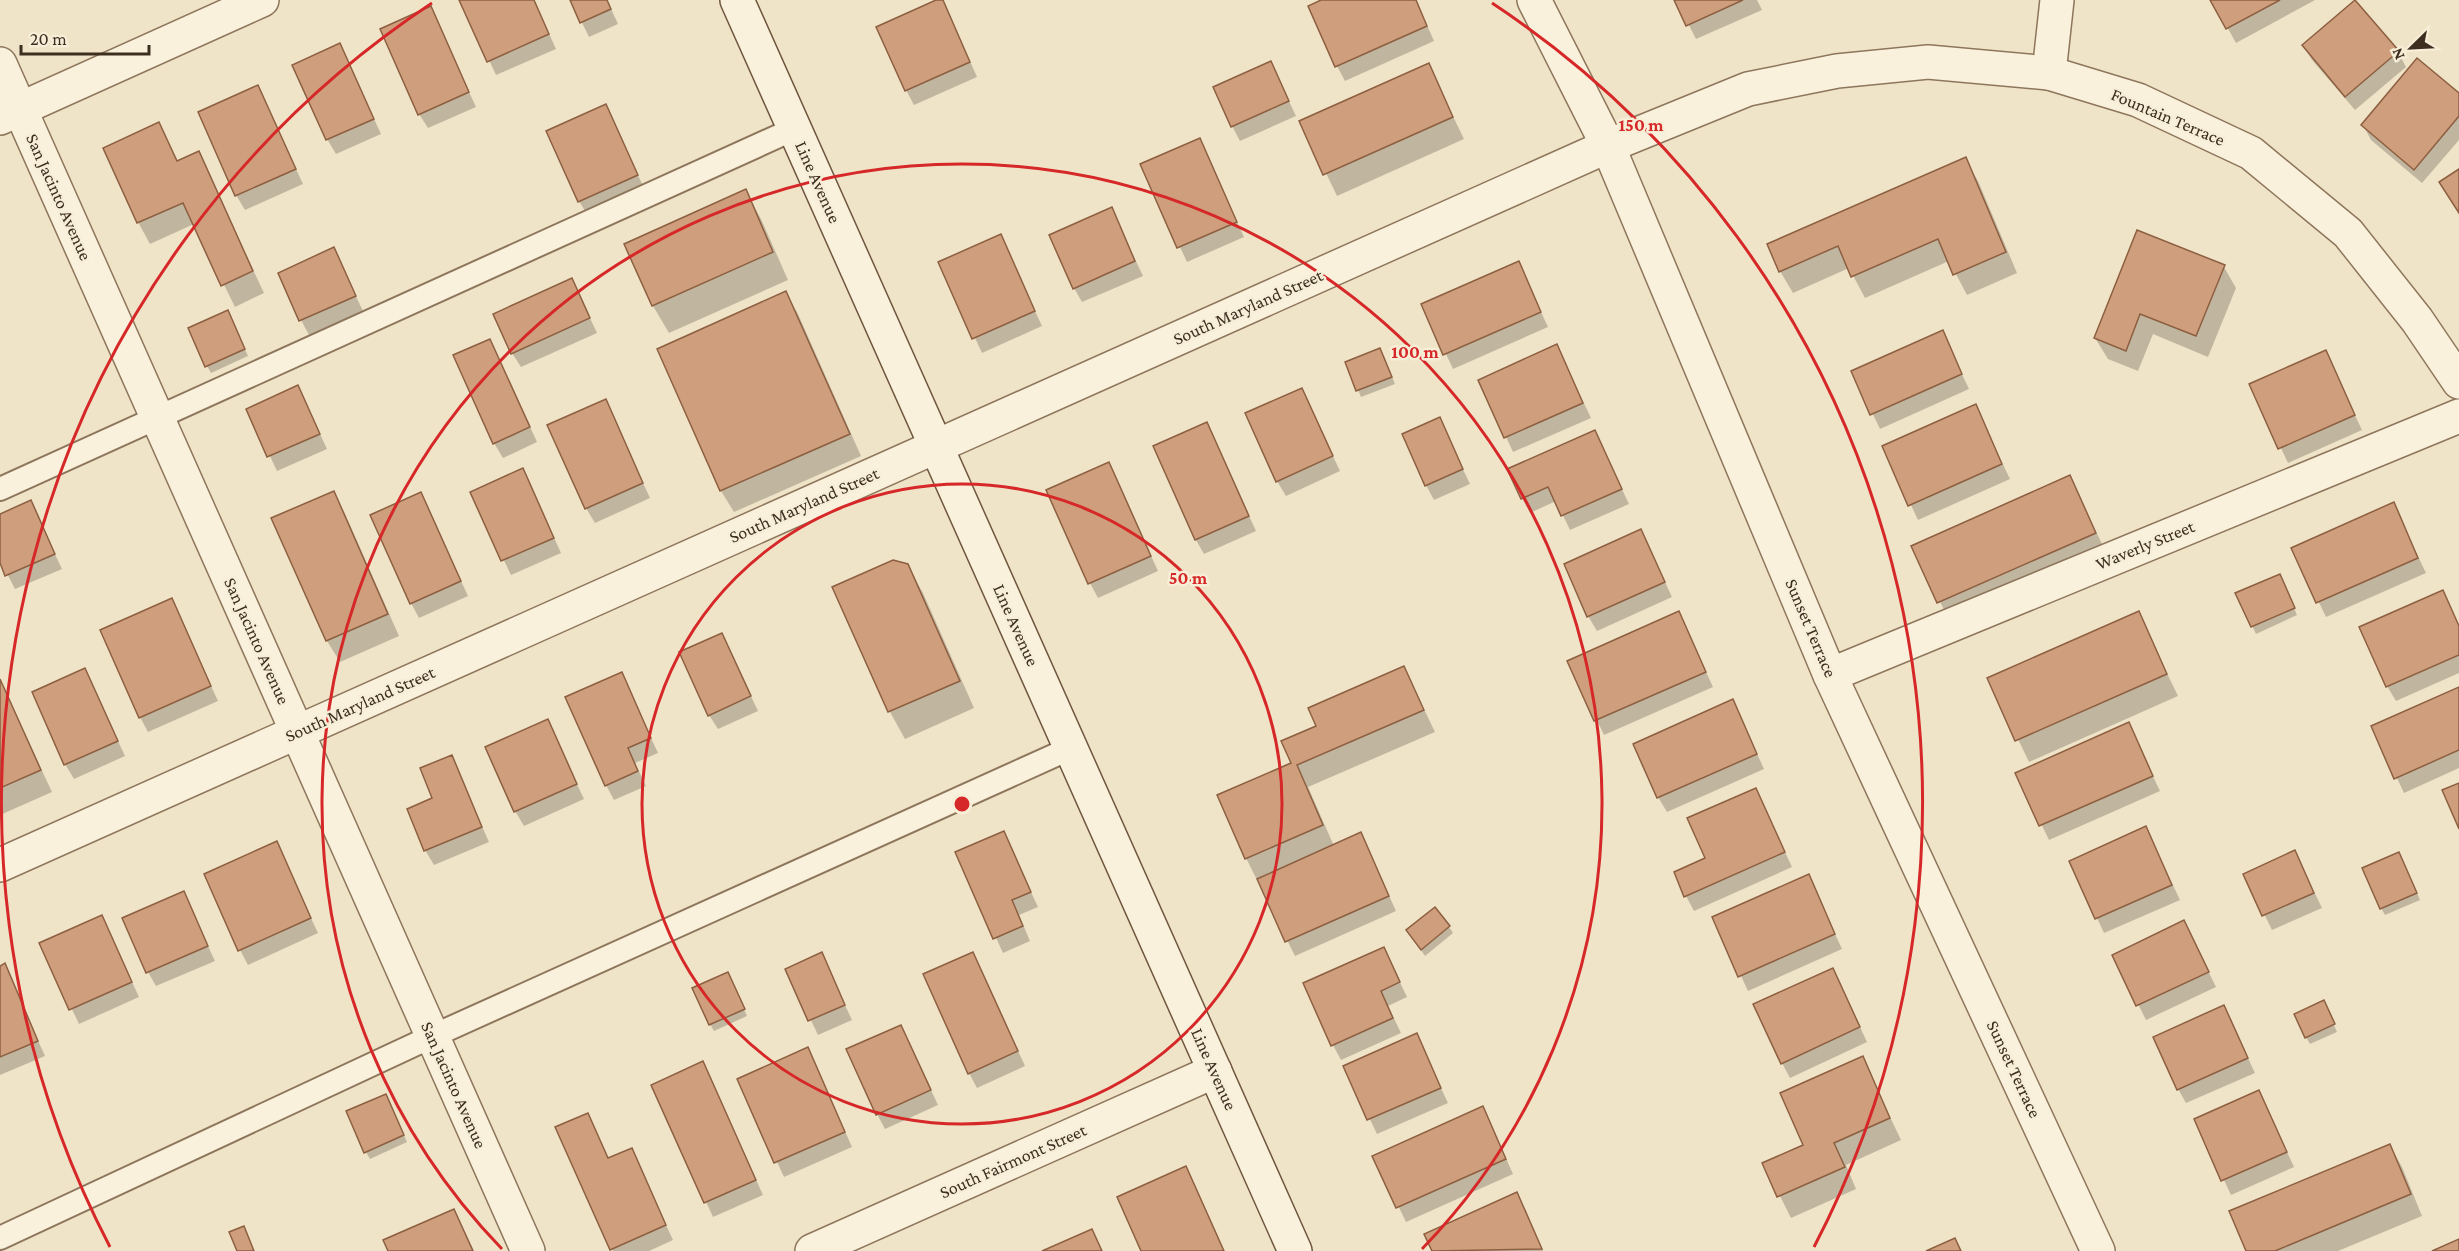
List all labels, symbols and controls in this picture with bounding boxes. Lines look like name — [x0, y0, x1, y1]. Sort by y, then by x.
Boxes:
scale bar — [21, 18, 148, 56]
north arrow — [2381, 18, 2441, 78]
text: 20 m — [30, 29, 67, 49]
text: N — [2388, 45, 2408, 62]
street label: Fountain Terrace — [2108, 84, 2228, 150]
text: 150 m — [1618, 115, 1664, 135]
street label: San Jacinto Avenue — [22, 131, 96, 263]
street label: Line Avenue — [791, 138, 845, 226]
street label: South Maryland Street — [1170, 265, 1327, 349]
text: 100 m — [1391, 342, 1439, 362]
street label: South Maryland Street — [726, 463, 883, 547]
street label: Waverly Street — [2093, 516, 2198, 574]
text: 50 m — [1169, 568, 1208, 588]
street label: San Jacinto Avenue — [220, 575, 294, 707]
street label: Sunset Terrace — [1781, 576, 1841, 680]
street label: Line Avenue — [989, 581, 1043, 669]
street label: South Maryland Street — [282, 662, 439, 746]
centre of rings — [952, 794, 972, 814]
street label: Sunset Terrace — [1983, 1017, 2045, 1121]
street label: San Jacinto Avenue — [417, 1019, 491, 1151]
street label: Line Avenue — [1187, 1025, 1241, 1113]
street label: South Fairmont Street — [937, 1119, 1090, 1202]

